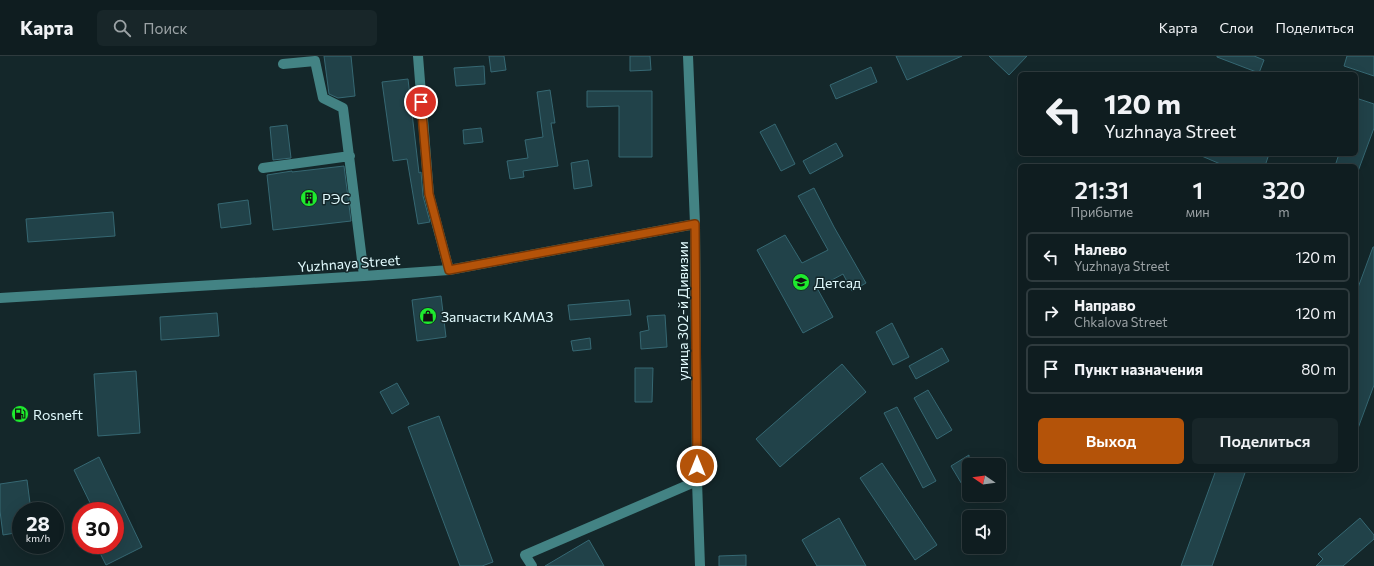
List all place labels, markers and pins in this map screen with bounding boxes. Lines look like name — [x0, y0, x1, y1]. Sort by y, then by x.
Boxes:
pin — [404, 85, 438, 119]
building icon: РЭС — [299, 188, 319, 208]
place label: РЭС — [322, 190, 350, 207]
school or university icon: Детсад — [791, 272, 811, 292]
place label: Детсад — [814, 274, 861, 291]
shop icon: Запчасти КАМАЗ — [418, 306, 438, 326]
place label: Запчасти КАМАЗ — [441, 308, 553, 325]
fuel station icon: Rosneft — [10, 404, 30, 424]
place label: Rosneft — [33, 406, 83, 423]

